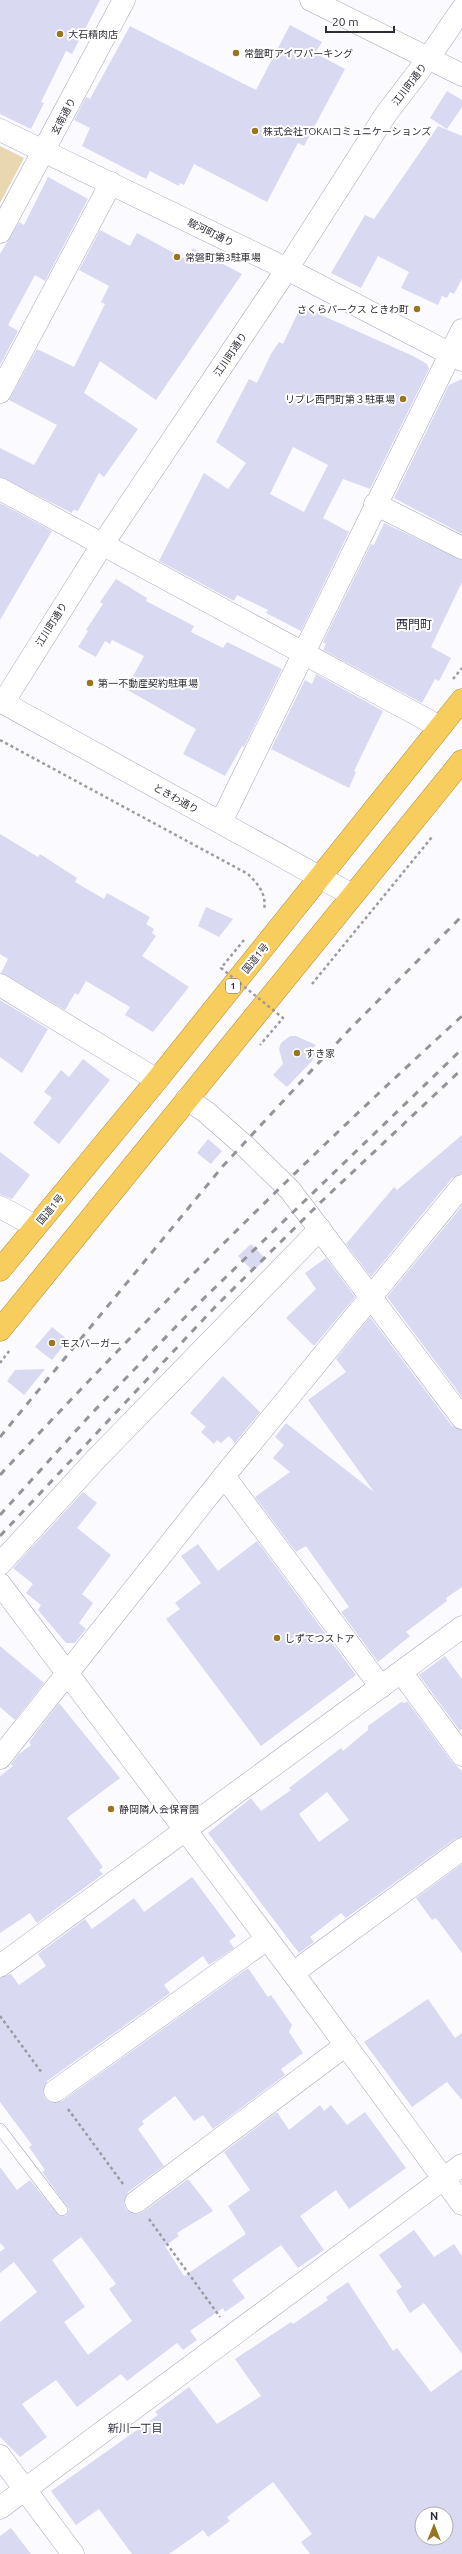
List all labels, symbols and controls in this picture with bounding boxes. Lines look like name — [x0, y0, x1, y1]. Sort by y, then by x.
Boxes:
scale bar — [326, 8, 394, 34]
text: 20 m — [332, 15, 359, 28]
marker: 大石精肉店 — [55, 29, 65, 39]
place label: 大石精肉店 — [68, 29, 118, 40]
marker: 常盤町アイワパーキング — [231, 48, 241, 58]
place label: 常盤町アイワパーキング — [244, 48, 353, 59]
street label: 江川町通り — [390, 61, 429, 108]
street label: 玄南通り — [49, 96, 78, 136]
marker: 株式会社TOKAIコミュニケーションズ — [250, 126, 260, 136]
place label: 株式会社TOKAIコミュニケーションズ — [263, 126, 431, 137]
street label: 駿河町通り — [186, 217, 236, 248]
marker: 常磐町第3駐車場 — [172, 252, 182, 262]
place label: 常磐町第3駐車場 — [185, 252, 261, 263]
place label: さくらパークス ときわ町 — [297, 304, 409, 315]
marker: さくらパークス ときわ町 — [412, 304, 422, 314]
street label: 江川町通り — [212, 330, 249, 378]
place label: リブレ西門町第３駐車場 — [285, 394, 395, 405]
marker: リブレ西門町第３駐車場 — [398, 394, 408, 404]
street label: 江川町通り — [34, 600, 69, 648]
district label: 西門町 — [396, 618, 432, 631]
marker: 第一不動産契約駐車場 — [85, 678, 95, 688]
place label: 第一不動産契約駐車場 — [98, 678, 198, 689]
street label: ときわ通り — [151, 782, 200, 815]
street label: 国道1号 — [240, 941, 271, 976]
road number: 1 — [226, 979, 240, 993]
marker: すき家 — [292, 1048, 302, 1058]
place label: すき家 — [305, 1048, 335, 1059]
street label: 国道1号 — [35, 1192, 66, 1227]
marker: モスバーガー — [47, 1338, 57, 1348]
place label: モスバーガー — [60, 1338, 120, 1349]
marker: しずてつストア — [272, 1633, 282, 1643]
place label: しずてつストア — [285, 1633, 355, 1644]
marker: 静岡隣人会保育園 — [106, 1804, 116, 1814]
place label: 静岡隣人会保育園 — [119, 1804, 199, 1815]
district label: 新川一丁目 — [108, 2422, 163, 2434]
north arrow — [414, 2506, 454, 2546]
text: N — [430, 2510, 438, 2522]

